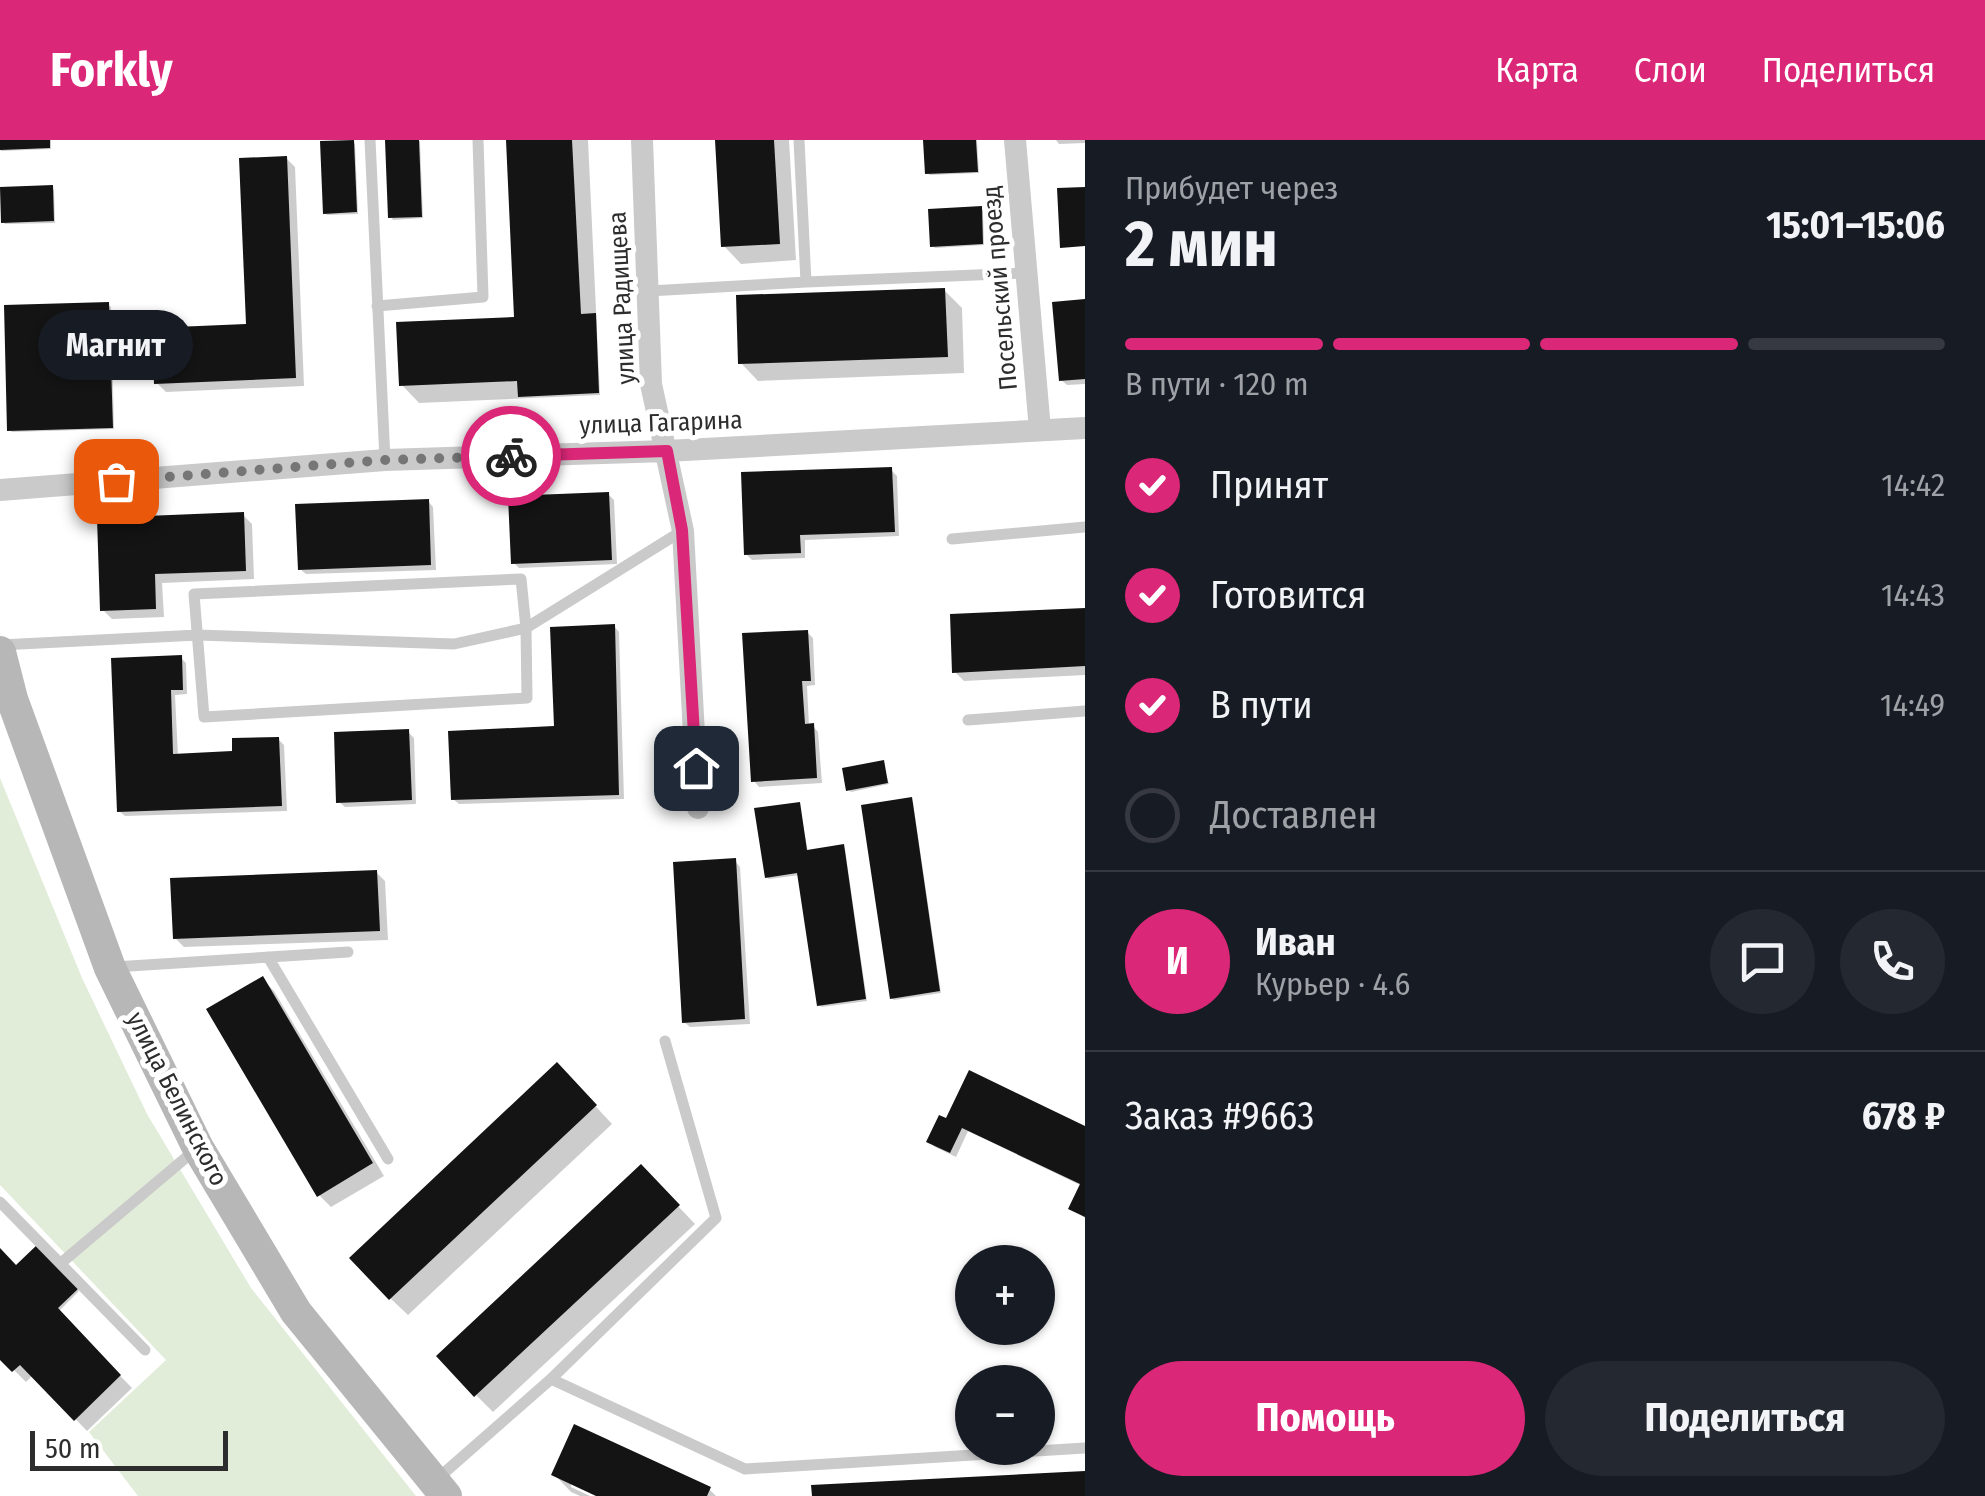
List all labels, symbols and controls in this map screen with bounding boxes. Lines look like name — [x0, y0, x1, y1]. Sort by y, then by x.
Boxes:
text: Forkly — [50, 41, 173, 99]
text: Карта — [1495, 49, 1579, 91]
text: Слои — [1634, 49, 1707, 91]
text: Поделиться — [1762, 49, 1935, 91]
text: Прибудет через — [1125, 169, 1338, 207]
street label: Посельский проезд — [976, 185, 1024, 391]
text: 15:01–15:06 — [1766, 202, 1945, 248]
text: 2 мин — [1125, 205, 1278, 283]
street label: улица Радищева — [602, 211, 642, 385]
callout: Магнит — [38, 311, 194, 381]
text: Магнит — [66, 326, 165, 364]
text: В пути · 120 m — [1125, 365, 1309, 403]
street label: улица Гагарина — [579, 405, 743, 441]
courier — [461, 406, 561, 506]
icon: bike — [484, 429, 539, 484]
pin — [74, 439, 159, 524]
icon: bag — [89, 454, 144, 509]
icon: check — [1125, 458, 1180, 513]
text: Принят — [1210, 462, 1328, 508]
text: 14:42 — [1881, 466, 1945, 504]
icon: check — [1125, 568, 1180, 623]
text: Готовится — [1210, 572, 1366, 618]
text: 14:43 — [1881, 576, 1945, 614]
icon: check — [1125, 678, 1180, 733]
text: В пути — [1210, 682, 1313, 728]
text: 14:49 — [1880, 686, 1945, 724]
pin — [654, 726, 739, 811]
icon: home — [669, 741, 724, 796]
text: Доставлен — [1210, 792, 1377, 838]
button: chat — [1710, 909, 1815, 1014]
button: phone — [1840, 909, 1945, 1014]
text: Иван — [1255, 919, 1336, 965]
text: И — [1166, 938, 1189, 984]
text: Курьер · 4.6 — [1255, 965, 1410, 1003]
street label: улица Белинского — [120, 1007, 234, 1191]
text: Заказ #9663 — [1125, 1093, 1314, 1139]
text: 678 ₽ — [1862, 1093, 1945, 1139]
map controls — [955, 1245, 1055, 1465]
button: + — [955, 1245, 1055, 1345]
button: Помощь — [1125, 1361, 1525, 1476]
button: Поделиться — [1545, 1361, 1945, 1476]
button: − — [955, 1365, 1055, 1465]
scale bar — [30, 1426, 228, 1470]
text: 50 m — [45, 1432, 101, 1465]

